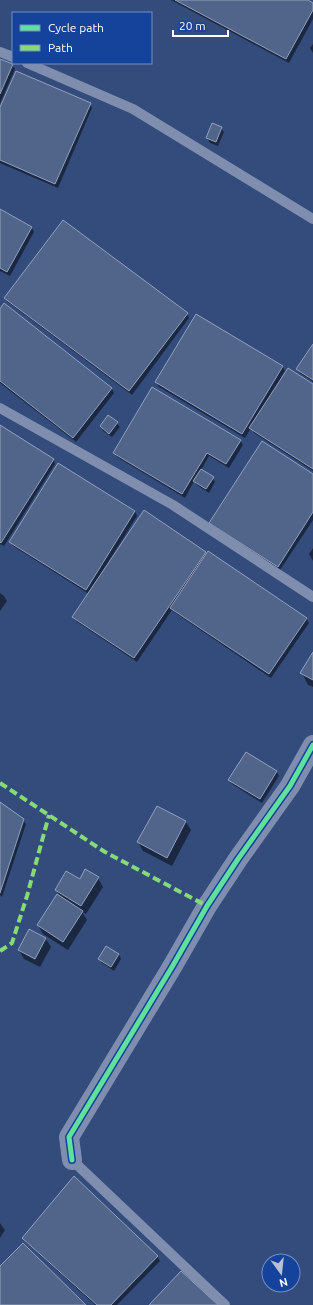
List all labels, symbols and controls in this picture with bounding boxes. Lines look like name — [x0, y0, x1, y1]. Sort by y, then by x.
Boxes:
legend — [12, 12, 152, 64]
scale bar — [173, 12, 228, 38]
text: 20 m — [179, 19, 206, 32]
text: Cycle path — [48, 21, 104, 34]
text: Path — [48, 41, 73, 54]
north arrow — [261, 1253, 301, 1293]
text: N — [278, 1276, 289, 1290]

